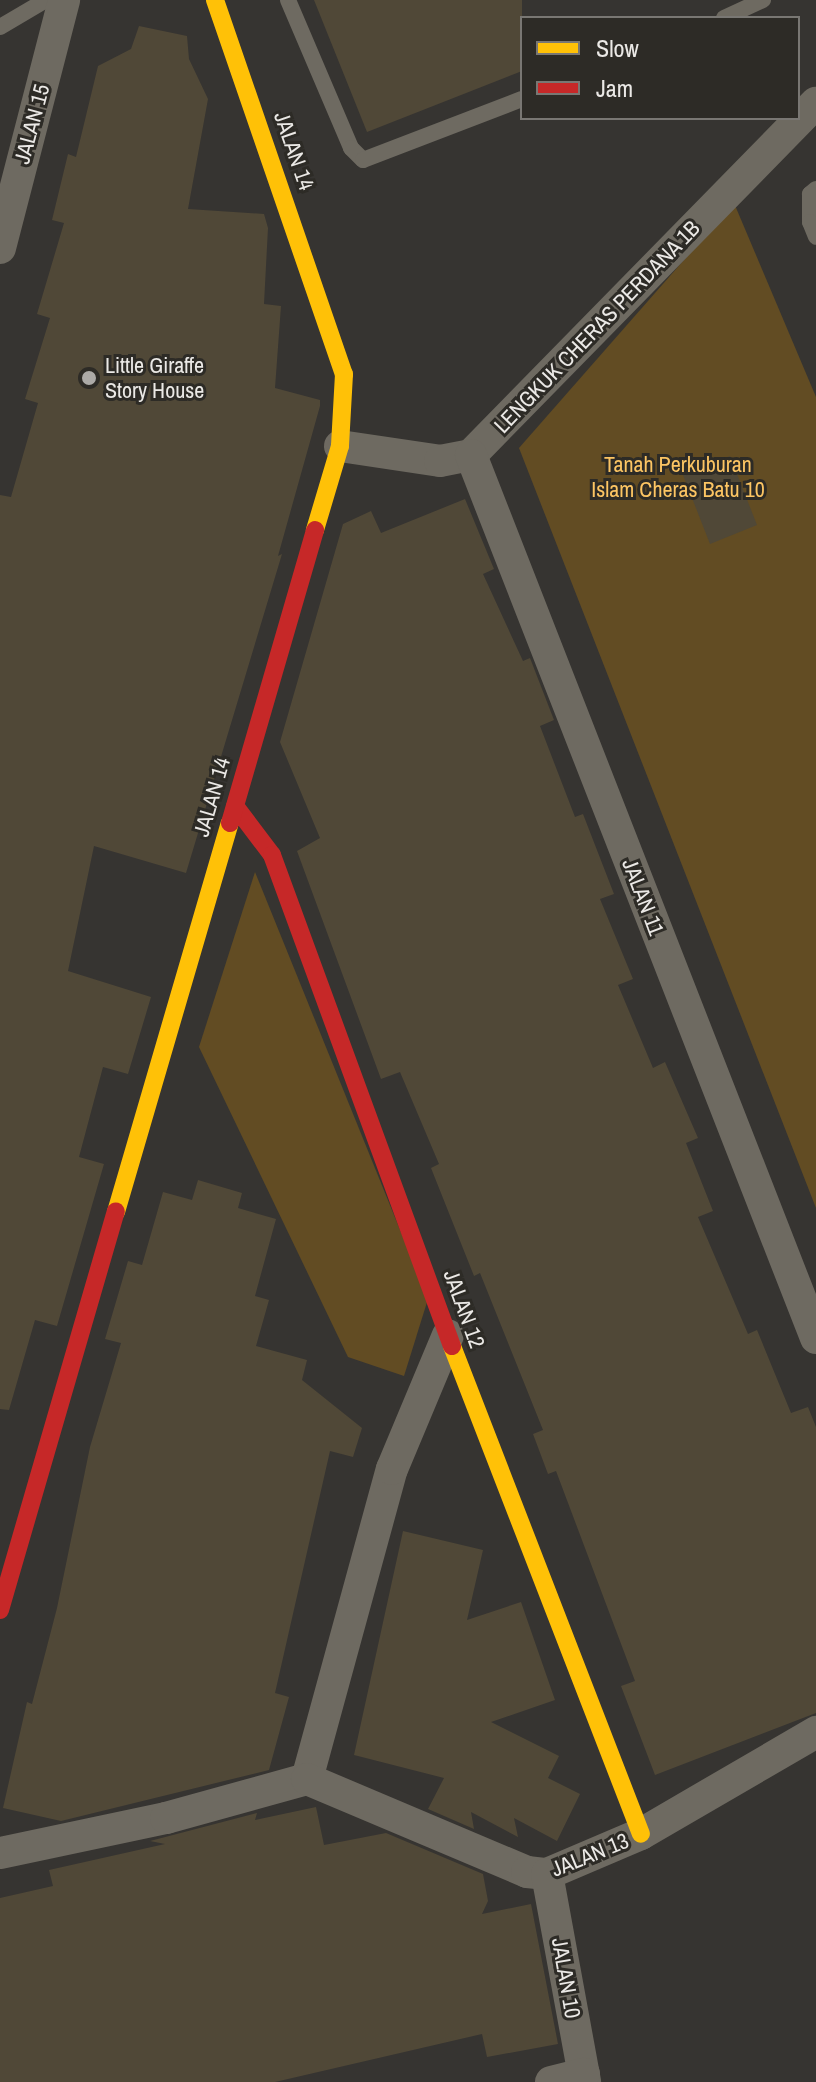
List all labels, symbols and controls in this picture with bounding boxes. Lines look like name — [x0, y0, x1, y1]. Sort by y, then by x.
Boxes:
legend — [520, 16, 800, 120]
text: Slow — [596, 32, 639, 64]
text: Jam — [596, 72, 633, 104]
street label: JALAN 15 — [9, 81, 55, 167]
street label: JALAN 14 — [268, 108, 320, 194]
street label: LENGKUK CHERAS PERDANA 1B — [488, 215, 706, 439]
place label: Little Giraffe Story House — [105, 352, 204, 404]
marker: Little Giraffe Story House — [80, 369, 98, 387]
park label: Tanah Perkuburan Islam Cheras Batu 10 — [591, 451, 765, 502]
street label: JALAN 14 — [188, 754, 236, 840]
street label: JALAN 11 — [616, 855, 670, 939]
street label: JALAN 12 — [438, 1266, 490, 1352]
street label: JALAN 13 — [547, 1828, 633, 1882]
street label: JALAN 10 — [546, 1936, 586, 2020]

